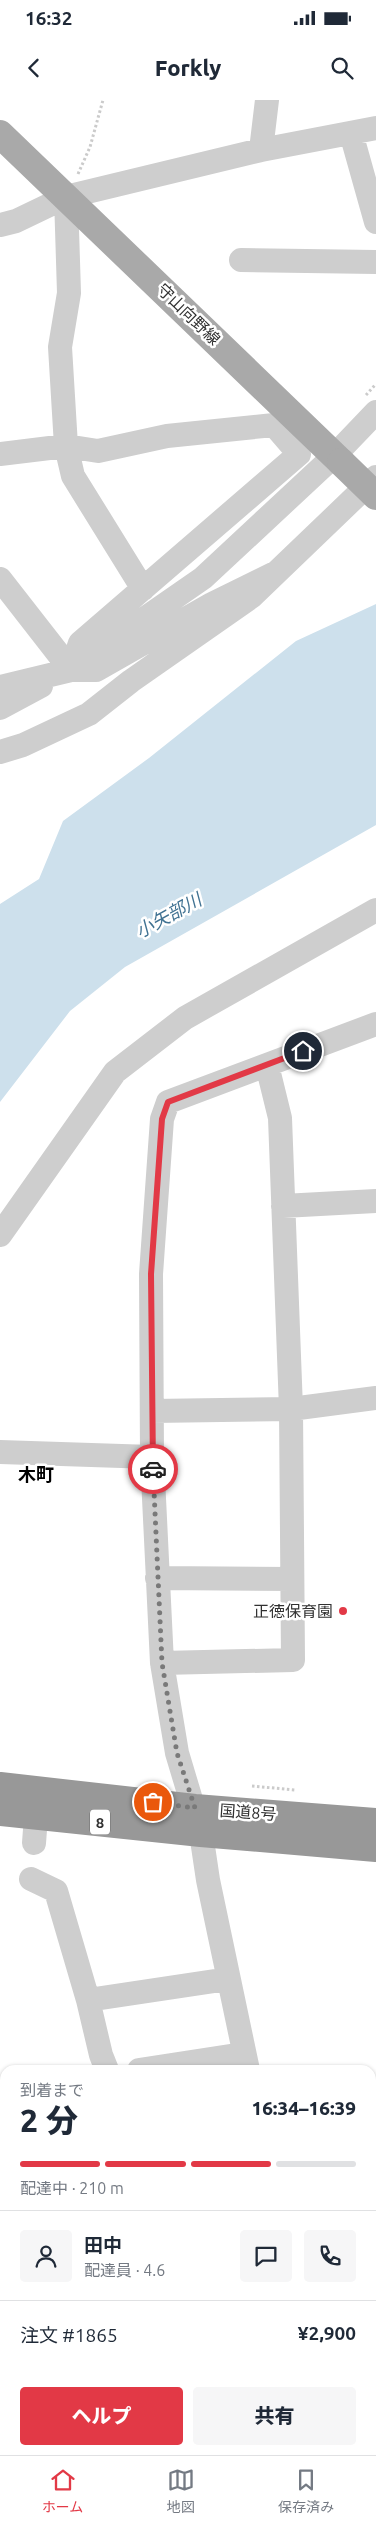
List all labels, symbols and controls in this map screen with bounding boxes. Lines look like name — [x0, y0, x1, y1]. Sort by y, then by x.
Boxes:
text: 16:32 — [25, 7, 73, 29]
icon: back — [20, 54, 48, 82]
icon: search — [328, 54, 356, 82]
text: Forkly — [155, 55, 221, 80]
street label: 守山向野線 — [154, 280, 224, 348]
water label: 小矢部川 — [132, 888, 206, 941]
pin — [282, 1030, 324, 1072]
icon: home — [289, 1037, 317, 1065]
courier — [128, 1444, 178, 1494]
icon: car — [139, 1455, 167, 1483]
district label: 木町 — [18, 1464, 54, 1484]
place label: 正徳保育園 — [253, 1602, 333, 1620]
marker: 正徳保育園 — [337, 1605, 349, 1617]
pin — [132, 1781, 174, 1823]
icon: bag — [139, 1788, 167, 1816]
street label: 国道8号 — [219, 1801, 277, 1823]
road number: 8 — [90, 1810, 110, 1834]
text: 到着まで — [20, 2081, 84, 2099]
text: 16:34–16:39 — [251, 2097, 356, 2119]
text: 2 分 — [20, 2102, 78, 2138]
text: 配達中 · 210 m — [20, 2179, 124, 2197]
button: person — [20, 2230, 72, 2282]
button: chat — [240, 2230, 292, 2282]
button: phone — [304, 2230, 356, 2282]
text: 田中 — [84, 2234, 122, 2256]
text: 配達員 · 4.6 — [84, 2261, 165, 2279]
text: ¥2,900 — [298, 2322, 356, 2344]
text: 注文 #1865 — [20, 2324, 118, 2346]
button: ヘルプ — [20, 2387, 183, 2445]
button: 共有 — [193, 2387, 356, 2445]
tab: ホーム — [42, 2466, 83, 2516]
tab: 地図 — [167, 2466, 195, 2516]
tab: 保存済み — [278, 2466, 334, 2516]

